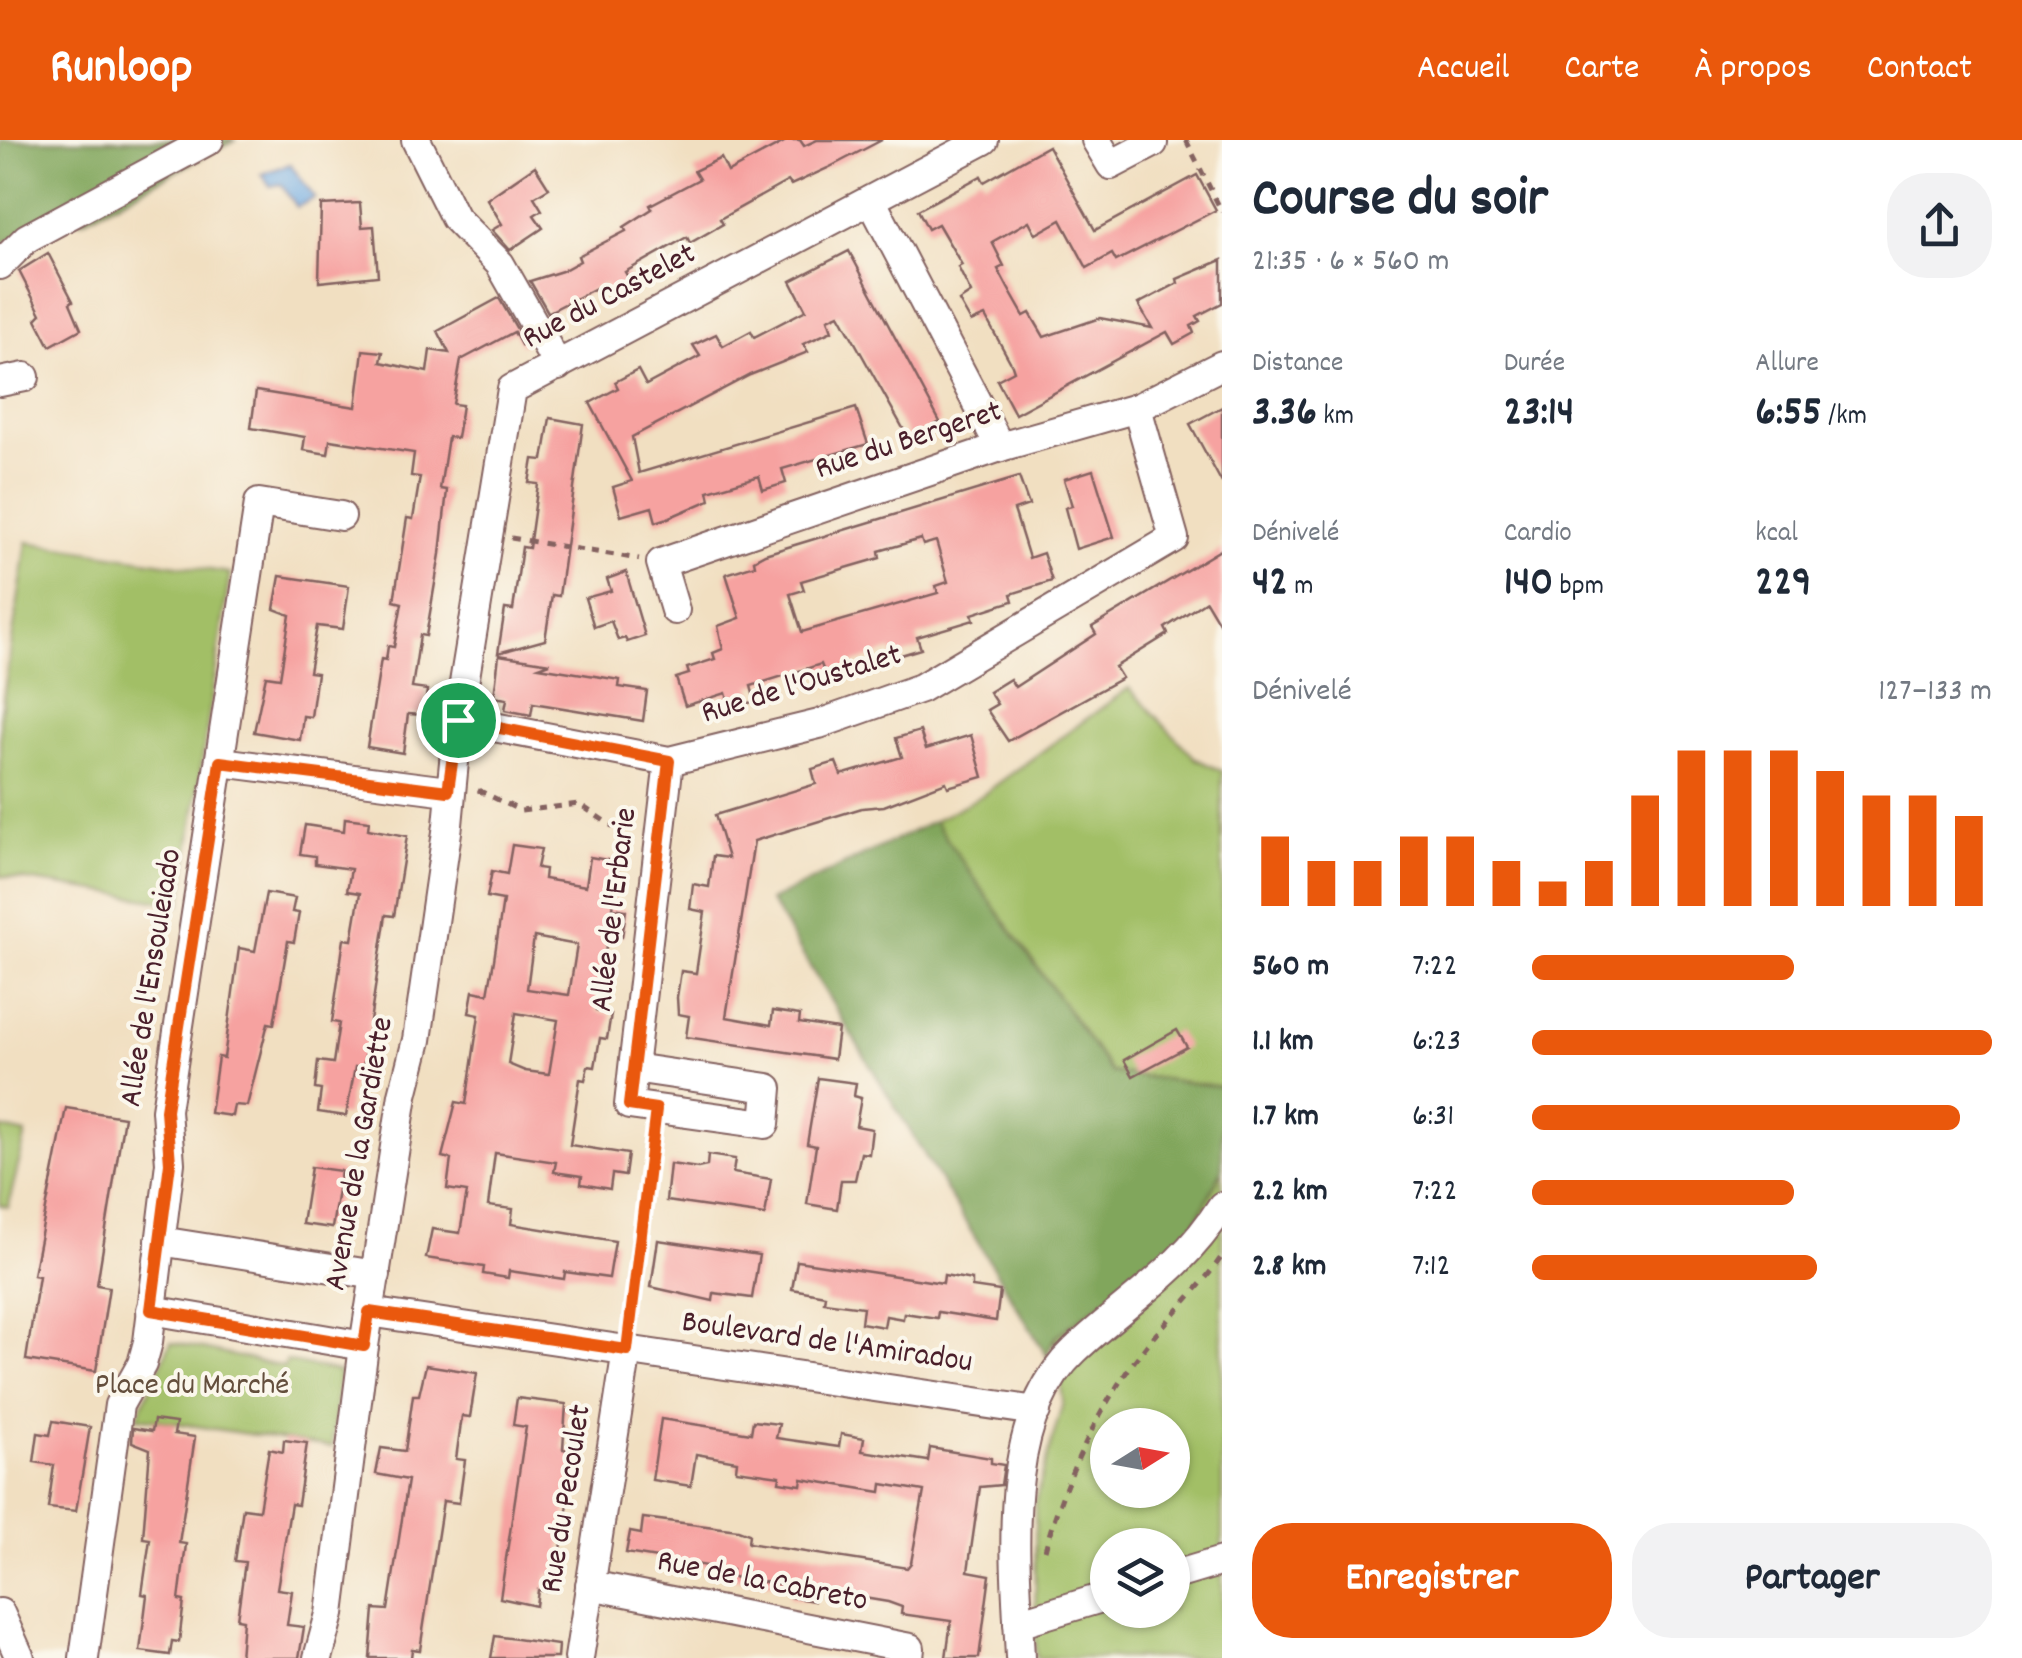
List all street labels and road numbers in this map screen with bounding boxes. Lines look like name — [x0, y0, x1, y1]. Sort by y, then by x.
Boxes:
street label: Rue du Castelet — [515, 233, 705, 363]
street label: Rue du Bergeret — [810, 390, 1008, 494]
street label: Rue de l'Oustalet — [696, 634, 908, 738]
street label: Allée de l'Erbarie — [581, 805, 651, 1015]
street label: Allée de l'Ensouleiado — [110, 846, 196, 1110]
street label: Avenue de la Gardiette — [314, 1014, 408, 1294]
street label: Boulevard de l'Amiradou — [679, 1301, 975, 1387]
street label: Rue du Pecoulet — [530, 1401, 606, 1596]
street label: Rue de la Cabreto — [653, 1540, 871, 1626]

